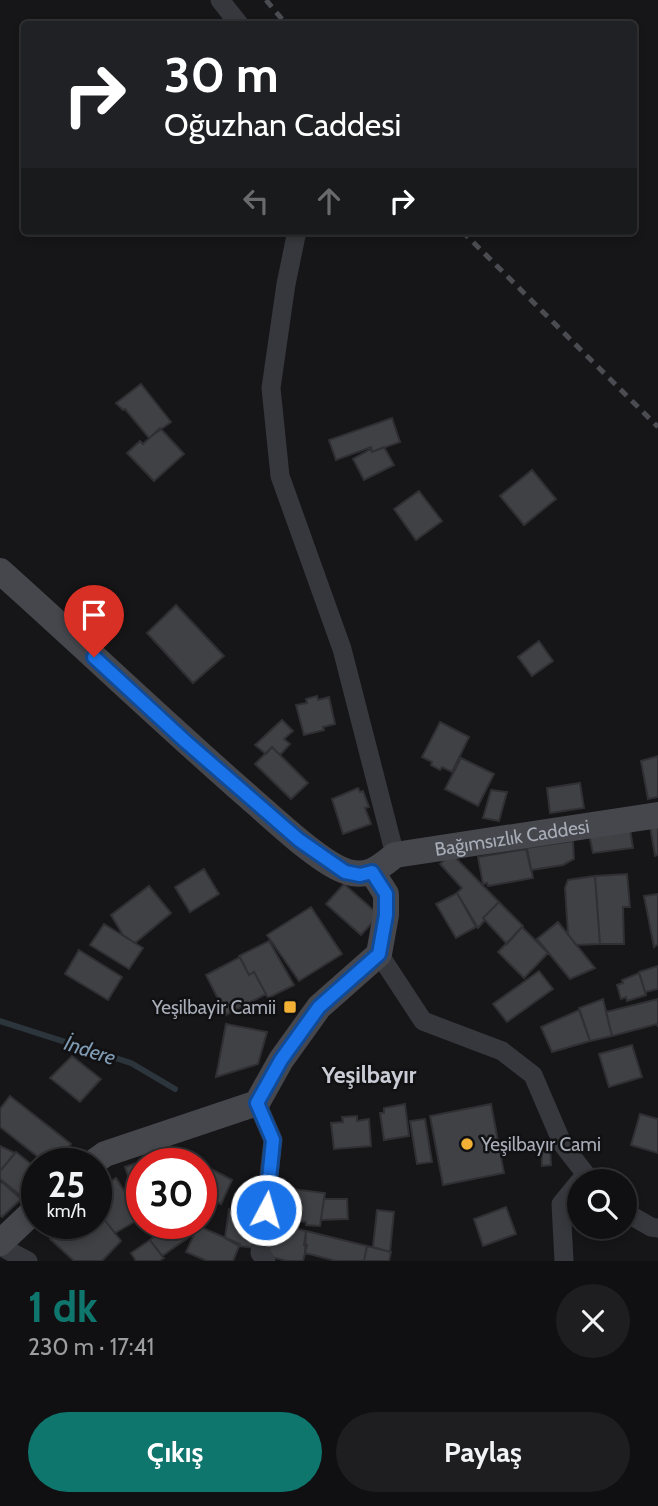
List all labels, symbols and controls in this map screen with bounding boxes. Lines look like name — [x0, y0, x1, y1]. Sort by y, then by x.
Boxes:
text: 30 m — [164, 45, 279, 104]
icon: right — [49, 49, 140, 140]
text: Oğuzhan Caddesi — [164, 105, 401, 144]
icon: left — [237, 182, 275, 220]
icon: ahead — [310, 182, 348, 220]
icon: right — [383, 182, 421, 220]
pin — [64, 585, 124, 657]
icon: arrive — [75, 596, 113, 634]
street label: Bağımsızlık Caddesi — [433, 814, 591, 860]
place label: Yeşilbayir Camii — [151, 996, 276, 1019]
marker: Yeşilbayir Camii — [282, 999, 298, 1015]
water label: İndere — [61, 1030, 119, 1070]
district label: Yeşilbayır — [321, 1061, 417, 1089]
place label: Yeşilbayır Cami — [480, 1133, 601, 1156]
marker: Yeşilbayır Cami — [459, 1136, 475, 1152]
speed limit sign: 30 — [126, 1148, 217, 1239]
text: 25 — [48, 1163, 85, 1206]
map controls — [567, 1169, 637, 1239]
button: search — [567, 1169, 637, 1239]
position arrow — [229, 1173, 303, 1247]
text: km/h — [47, 1200, 86, 1222]
text: 1 dk — [28, 1281, 97, 1333]
button: close — [556, 1284, 630, 1358]
text: 230 m · 17:41 — [28, 1333, 154, 1361]
button: Çıkış — [28, 1412, 322, 1492]
button: Paylaş — [336, 1412, 630, 1492]

